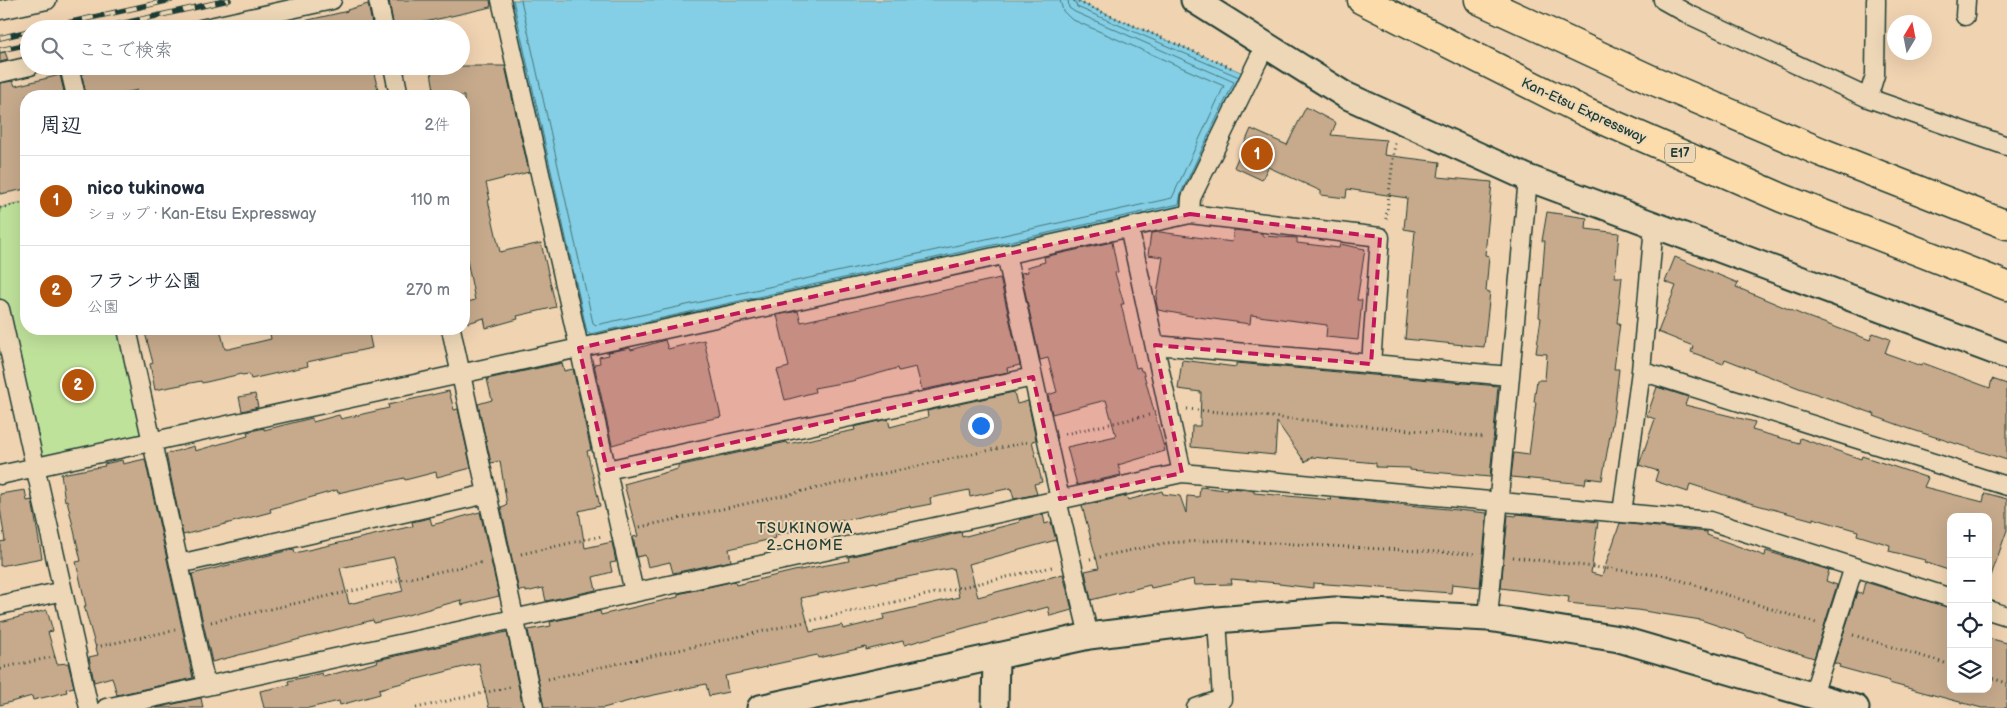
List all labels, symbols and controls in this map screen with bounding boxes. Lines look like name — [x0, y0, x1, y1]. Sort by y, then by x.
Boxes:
north arrow — [1887, 15, 1932, 60]
search box — [20, 20, 470, 75]
icon: search — [38, 34, 66, 62]
text: ここで検索 — [78, 39, 173, 62]
street label: Kan-Etsu Expressway — [1519, 74, 1650, 147]
text: 周辺 — [40, 113, 82, 138]
text: 2件 — [425, 116, 450, 135]
pin: 1 — [1241, 135, 1273, 173]
road number: E17 — [1665, 144, 1695, 162]
text: nico tukinowa — [87, 177, 205, 200]
text: 1 — [53, 191, 59, 210]
text: 110 m — [411, 191, 450, 210]
text: ショップ · Kan-Etsu Expressway — [87, 205, 316, 224]
text: フランサ公園 — [87, 270, 201, 293]
text: 2 — [51, 281, 61, 300]
text: 270 m — [406, 281, 450, 300]
text: 公園 — [87, 298, 119, 317]
pin: 2 — [62, 366, 94, 404]
your location — [968, 413, 994, 439]
map controls — [1947, 513, 1992, 693]
button: + — [1947, 513, 1992, 558]
district label: TSUKINOWA 2-CHOME — [757, 519, 853, 555]
button: − — [1947, 558, 1992, 603]
button: locate — [1947, 603, 1992, 648]
button: layers — [1947, 648, 1992, 693]

